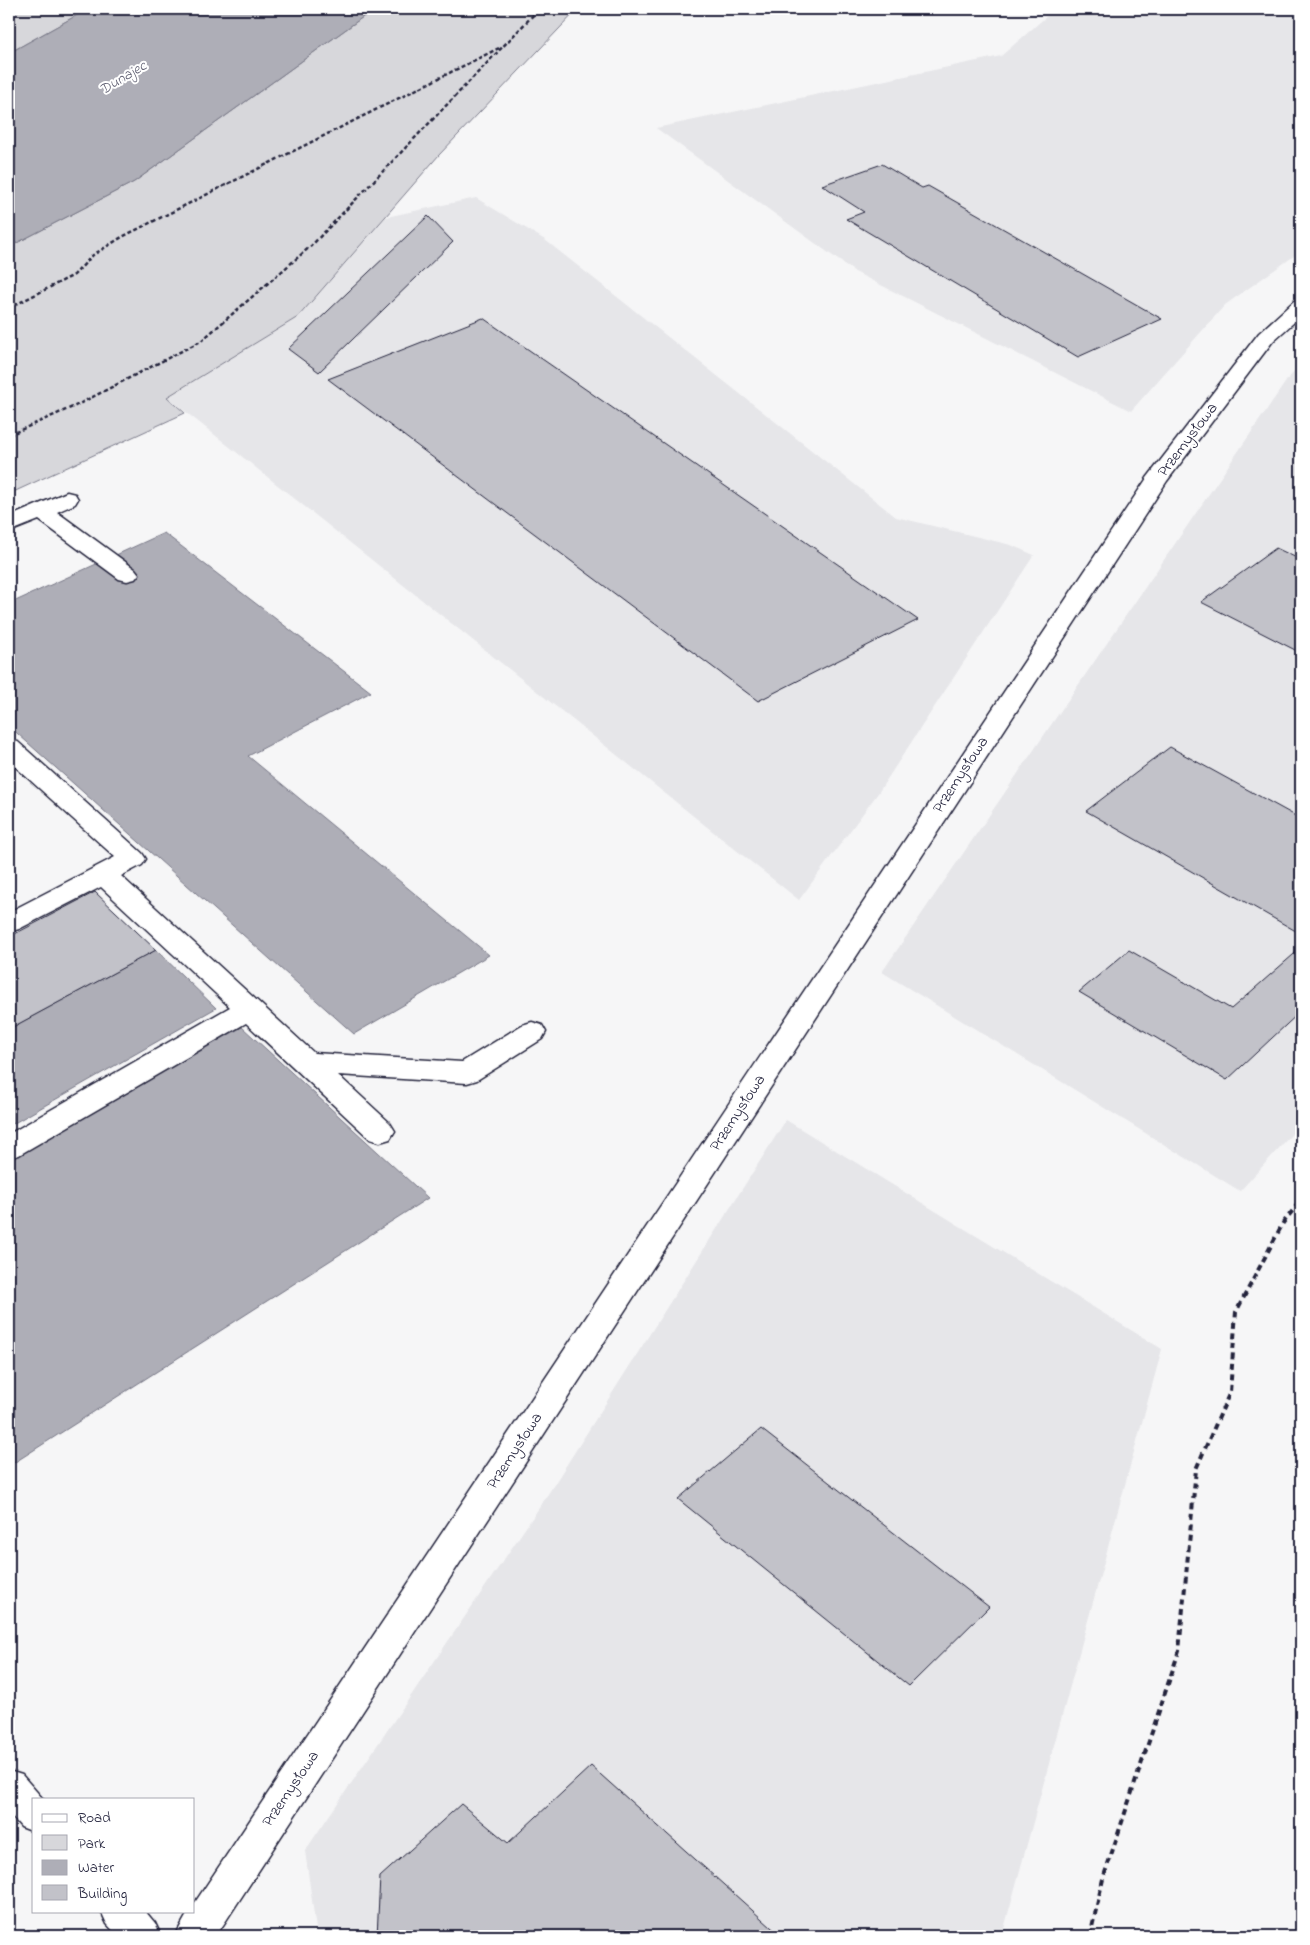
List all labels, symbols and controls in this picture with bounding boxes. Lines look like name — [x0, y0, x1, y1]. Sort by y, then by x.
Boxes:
water label: Dunajec — [95, 55, 152, 101]
street label: Przemysłowa — [1152, 398, 1224, 482]
street label: Przemysłowa — [927, 732, 995, 818]
street label: Przemysłowa — [704, 1070, 772, 1156]
street label: Przemysłowa — [481, 1408, 549, 1494]
street label: Przemysłowa — [257, 1746, 325, 1832]
legend — [32, 1798, 195, 1912]
text: Road — [78, 1807, 111, 1829]
text: Park — [78, 1833, 106, 1855]
text: Water — [78, 1857, 114, 1879]
text: Building — [77, 1883, 127, 1906]

